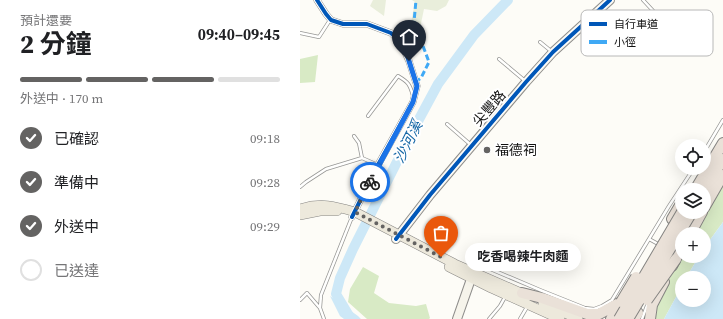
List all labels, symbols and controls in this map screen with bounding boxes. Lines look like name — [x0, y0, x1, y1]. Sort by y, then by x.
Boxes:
legend — [581, 10, 713, 56]
text: 預計還要 — [20, 12, 72, 29]
text: 自行車道 — [614, 17, 658, 32]
pin — [392, 20, 426, 61]
text: 09:40–09:45 — [198, 24, 280, 45]
text: 2 分鐘 — [20, 26, 92, 62]
icon: home — [398, 26, 420, 48]
text: 小徑 — [614, 35, 636, 50]
street label: 尖豐路 — [468, 86, 510, 130]
text: 外送中 · 170 m — [20, 90, 103, 107]
water label: 沙河溪 — [388, 115, 428, 167]
icon: check — [20, 127, 42, 149]
text: 已確認 — [54, 128, 99, 149]
text: 09:18 — [250, 130, 280, 147]
map controls — [675, 139, 711, 307]
button: locate — [675, 139, 711, 175]
place label: 福德祠 — [495, 140, 537, 160]
marker: 福德祠 — [482, 145, 492, 155]
courier — [350, 162, 390, 202]
icon: check — [20, 171, 42, 193]
icon: bike — [359, 171, 381, 193]
text: 準備中 — [54, 172, 99, 193]
text: 09:28 — [250, 174, 280, 191]
button: layers — [675, 183, 711, 219]
icon: check — [20, 215, 42, 237]
text: 外送中 — [54, 216, 99, 237]
pin — [424, 216, 458, 257]
text: 09:29 — [250, 218, 280, 235]
icon: bag — [430, 222, 452, 244]
button: + — [675, 227, 711, 263]
callout: 吃香喝辣牛肉麵 — [465, 243, 581, 271]
text: 吃香喝辣牛肉麵 — [477, 248, 569, 265]
text: 已送達 — [54, 260, 99, 281]
button: − — [675, 271, 711, 307]

